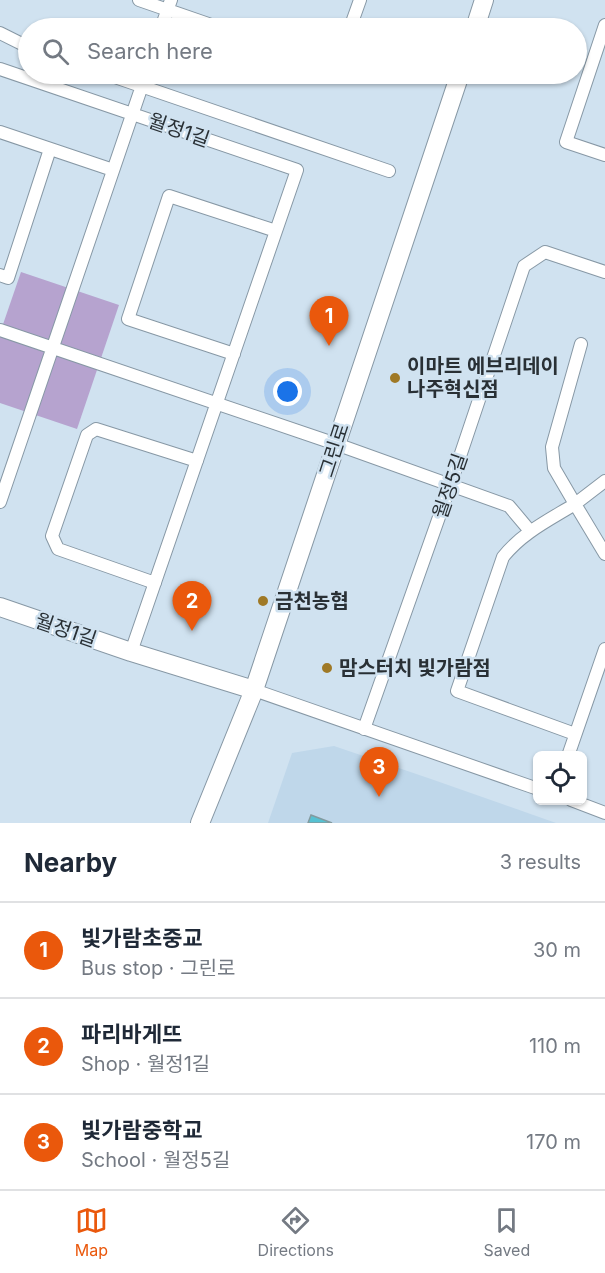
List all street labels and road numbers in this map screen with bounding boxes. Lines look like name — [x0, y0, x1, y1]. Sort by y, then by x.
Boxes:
street label: 월정1길 — [145, 108, 213, 152]
street label: 그린로 — [314, 420, 354, 480]
street label: 월정5길 — [428, 450, 472, 522]
street label: 월정1길 — [32, 608, 100, 652]

